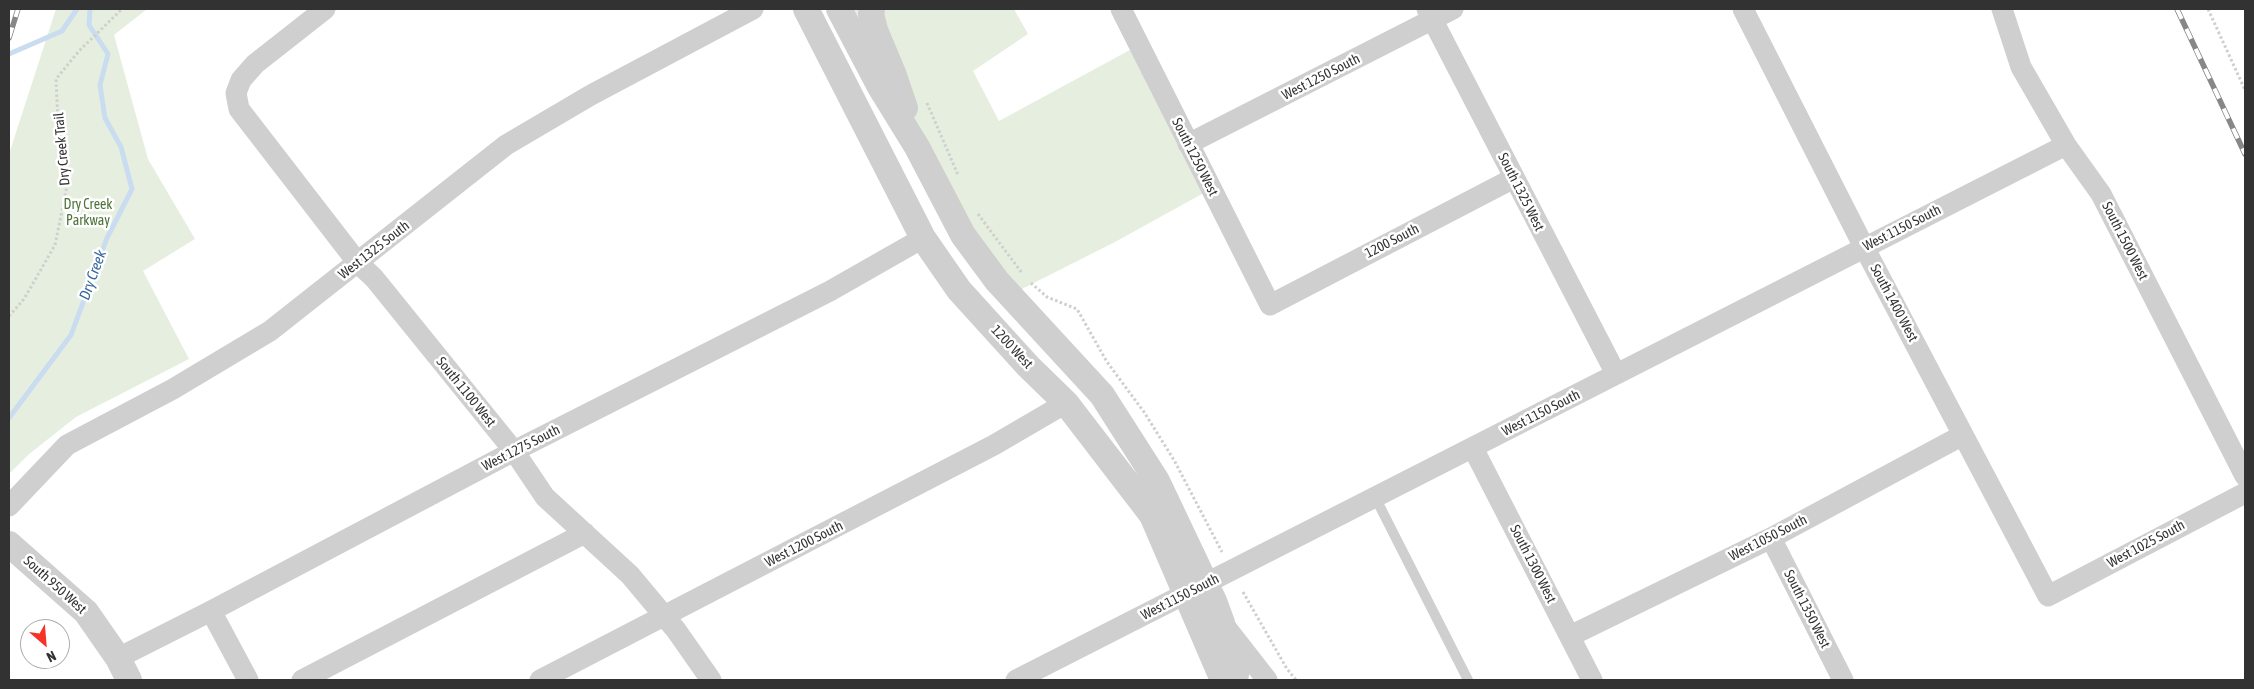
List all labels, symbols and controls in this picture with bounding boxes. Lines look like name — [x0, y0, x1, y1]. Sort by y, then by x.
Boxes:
street label: West 1250 South — [1279, 50, 1363, 104]
street label: Dry Creek Trail — [50, 112, 74, 186]
street label: South 1250 West — [1168, 115, 1222, 199]
street label: South 1325 West — [1494, 150, 1548, 234]
park label: Dry Creek Parkway — [64, 197, 112, 230]
street label: South 1500 West — [2098, 199, 2152, 283]
street label: West 1150 South — [1860, 201, 1944, 255]
street label: West 1325 South — [335, 217, 413, 283]
street label: 1200 South — [1362, 220, 1422, 262]
water label: Dry Creek — [76, 248, 110, 302]
street label: South 1400 West — [1867, 261, 1921, 345]
street label: 1200 West — [988, 322, 1036, 372]
street label: South 1100 West — [433, 354, 499, 430]
street label: West 1150 South — [1499, 386, 1583, 440]
street label: West 1275 South — [479, 421, 563, 475]
street label: West 1050 South — [1726, 511, 1810, 565]
street label: West 1200 South — [762, 517, 846, 571]
street label: West 1025 South — [2104, 517, 2188, 571]
street label: South 1300 West — [1506, 522, 1560, 606]
street label: South 950 West — [20, 552, 90, 618]
street label: South 1350 West — [1780, 567, 1834, 651]
street label: West 1150 South — [1138, 570, 1222, 624]
north arrow — [20, 619, 70, 669]
text: N — [44, 647, 59, 665]

